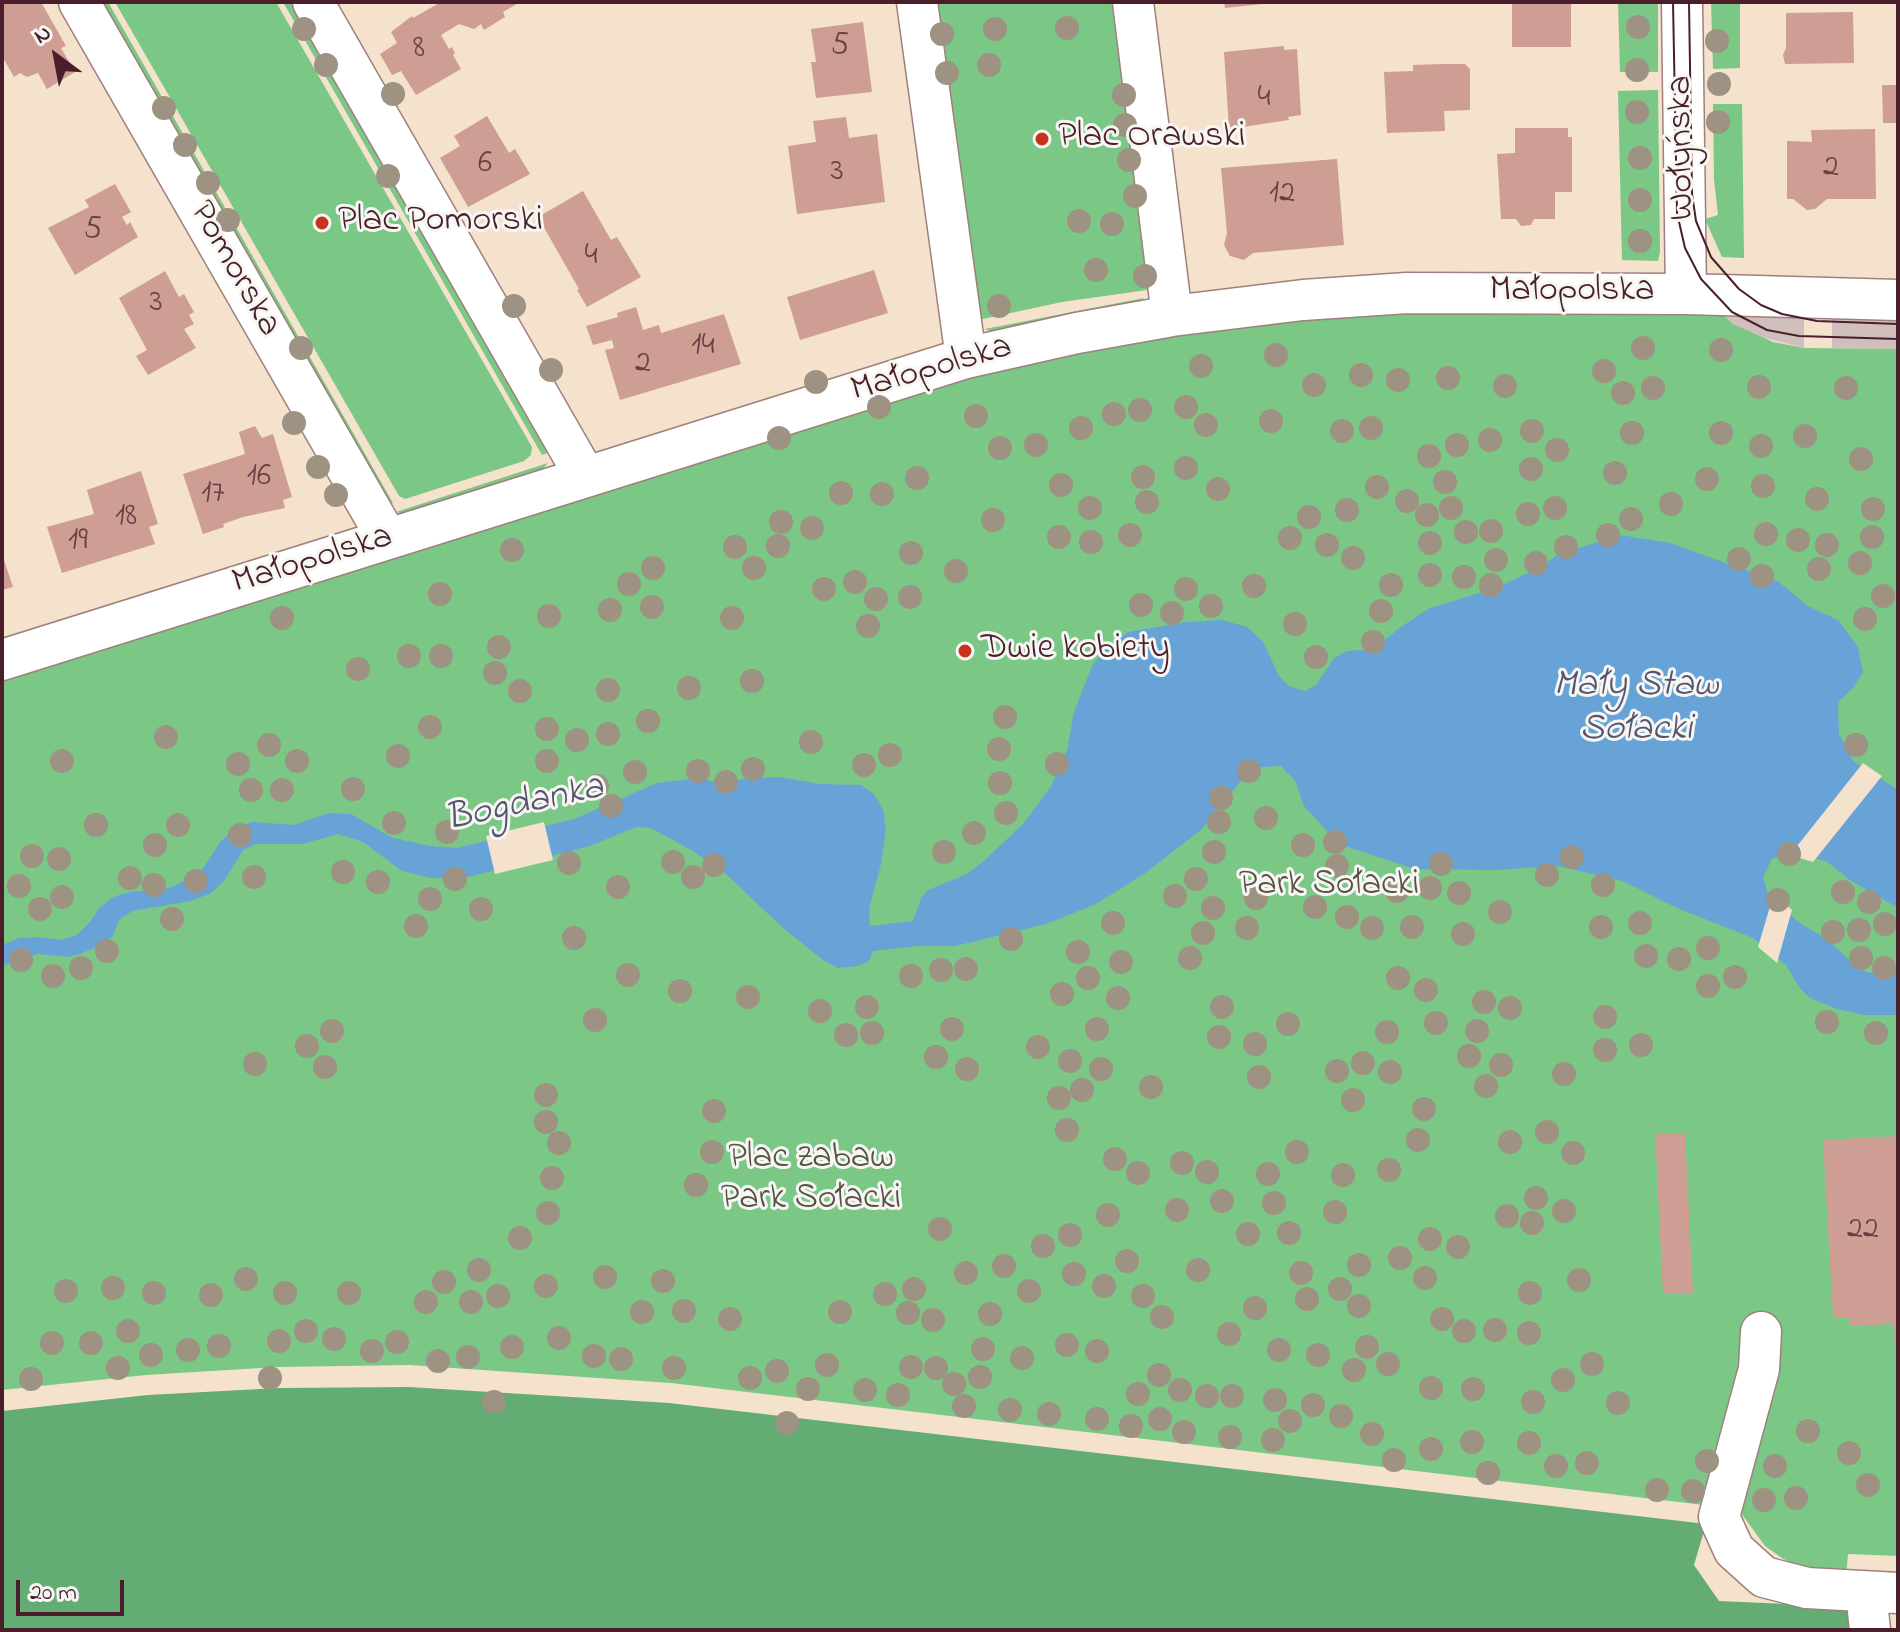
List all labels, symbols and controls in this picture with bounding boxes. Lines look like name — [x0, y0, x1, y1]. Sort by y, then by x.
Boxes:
north arrow — [16, 16, 96, 96]
text: N — [28, 18, 58, 53]
house number: 5 — [831, 29, 849, 67]
house number: 8 — [413, 32, 425, 70]
street label: Wołyńska — [1661, 75, 1707, 221]
house number: 4 — [1257, 81, 1271, 119]
place label: Plac Orawski — [1058, 117, 1246, 161]
marker: Plac Orawski — [1033, 130, 1051, 148]
house number: 6 — [478, 147, 492, 185]
house number: 2 — [1823, 151, 1839, 189]
house number: 3 — [830, 155, 844, 193]
house number: 12 — [1269, 177, 1295, 215]
street label: Pomorska — [177, 195, 289, 345]
place label: Plac Pomorski — [338, 201, 543, 245]
house number: 5 — [84, 213, 102, 251]
marker: Plac Pomorski — [313, 214, 331, 232]
house number: 4 — [584, 239, 598, 277]
street label: Małopolska — [1490, 271, 1654, 315]
house number: 3 — [149, 286, 163, 324]
street label: Małopolska — [847, 327, 1017, 415]
house number: 14 — [691, 329, 715, 367]
house number: 2 — [635, 347, 651, 385]
house number: 16 — [247, 460, 271, 498]
house number: 17 — [201, 477, 225, 515]
house number: 18 — [115, 500, 137, 538]
street label: Małopolska — [228, 517, 398, 607]
house number: 19 — [68, 524, 88, 562]
place label: Dwie kobiety — [981, 629, 1170, 673]
marker: Dwie kobiety — [956, 642, 974, 660]
water label: Mały Staw Sołacki — [1553, 665, 1719, 754]
water label: Bogdanka — [442, 767, 608, 845]
park label: Park Sołacki — [1239, 865, 1419, 909]
park label: Plac zabaw Park Sołacki — [721, 1138, 901, 1223]
house number: 22 — [1847, 1213, 1879, 1251]
scale bar — [20, 1564, 128, 1614]
text: 20 m — [30, 1576, 77, 1611]

